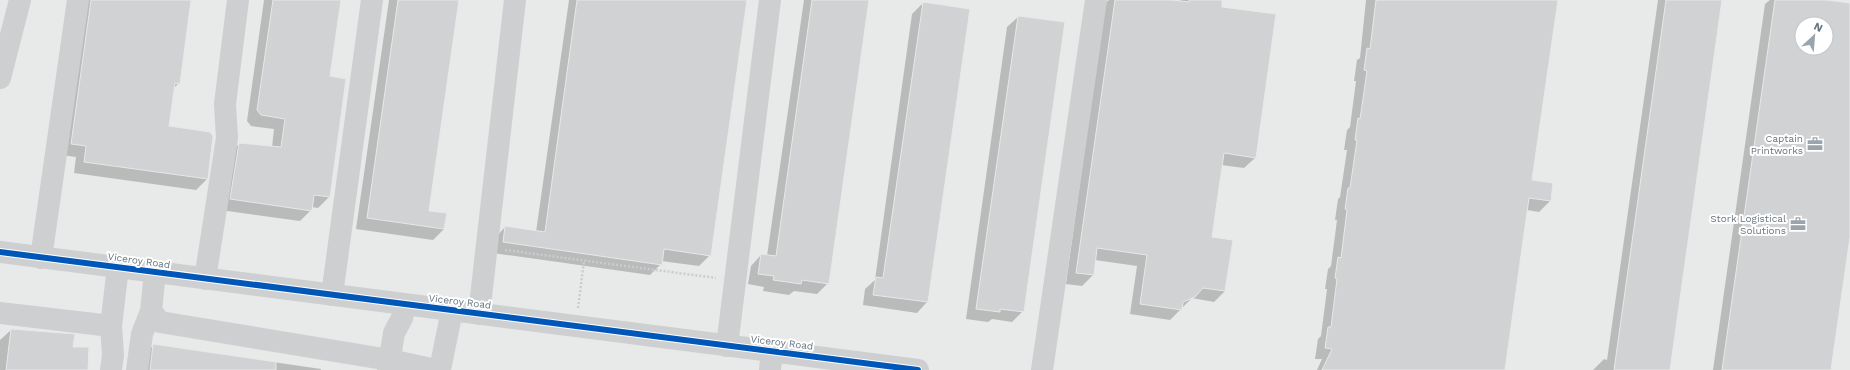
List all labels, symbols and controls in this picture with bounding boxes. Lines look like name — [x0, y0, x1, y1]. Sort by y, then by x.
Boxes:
north arrow — [1794, 16, 1834, 56]
text: N — [1812, 20, 1825, 35]
place label: Captain Printworks — [1751, 133, 1803, 156]
office icon: Captain Printworks — [1806, 135, 1824, 153]
place label: Stork Logistical Solutions — [1710, 213, 1786, 236]
office icon: Stork Logistical Solutions — [1789, 215, 1807, 233]
street label: Viceroy Road — [107, 251, 171, 270]
street label: Viceroy Road — [428, 292, 492, 311]
street label: Viceroy Road — [750, 333, 814, 352]

